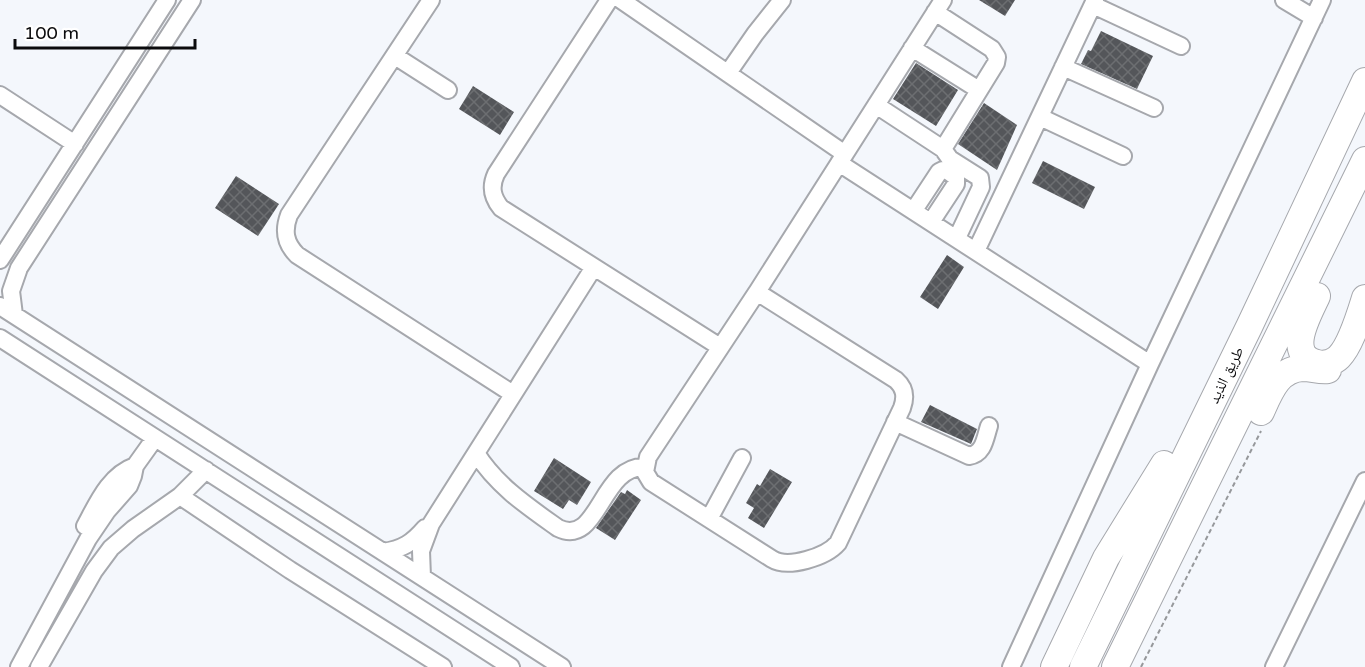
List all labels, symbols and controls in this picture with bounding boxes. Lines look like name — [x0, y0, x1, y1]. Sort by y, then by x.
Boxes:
scale bar — [15, 12, 195, 50]
text: 100 m — [24, 22, 79, 44]
street label: طريق الذيد — [1205, 344, 1248, 407]

